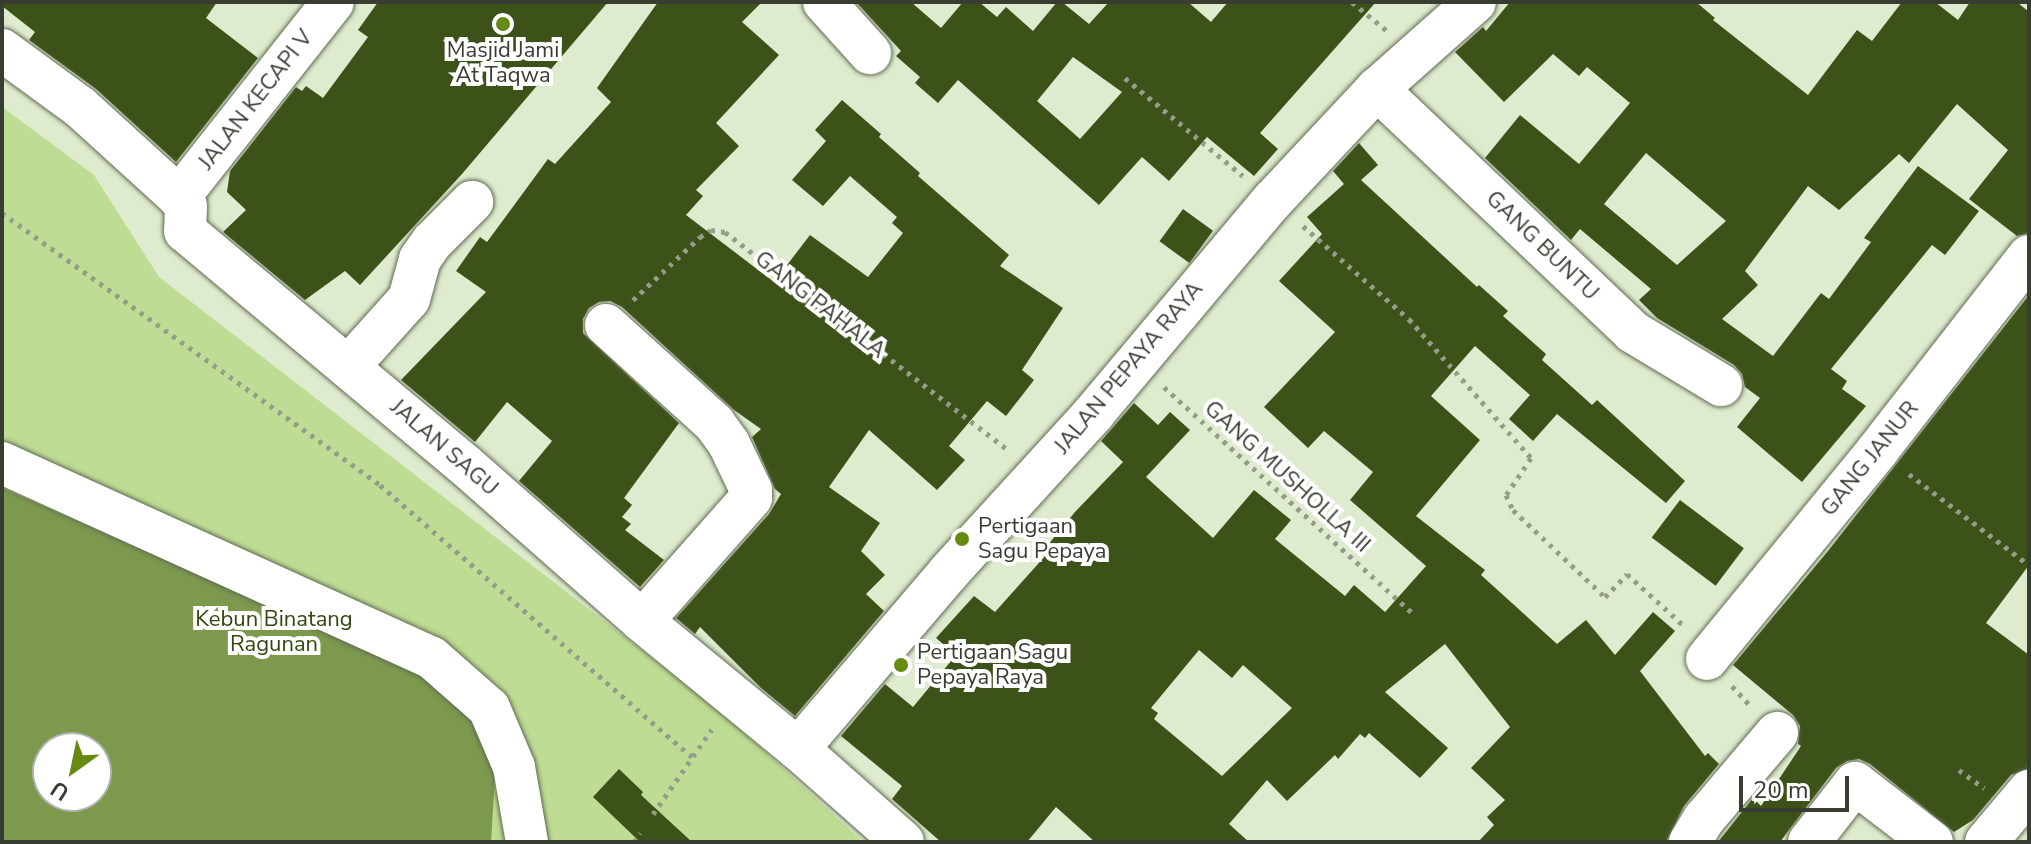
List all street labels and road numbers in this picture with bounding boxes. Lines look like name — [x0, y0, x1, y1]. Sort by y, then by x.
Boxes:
street label: JALAN KECAPI V — [193, 25, 319, 175]
street label: GANG BUNTU — [1480, 186, 1604, 306]
street label: GANG PAHALA — [749, 246, 891, 364]
street label: JALAN PEPAYA RAYA — [1049, 277, 1209, 459]
street label: JALAN SAGU — [385, 394, 503, 502]
street label: GANG MUSHOLLA III — [1199, 396, 1375, 558]
street label: GANG JANUR — [1816, 396, 1924, 522]

